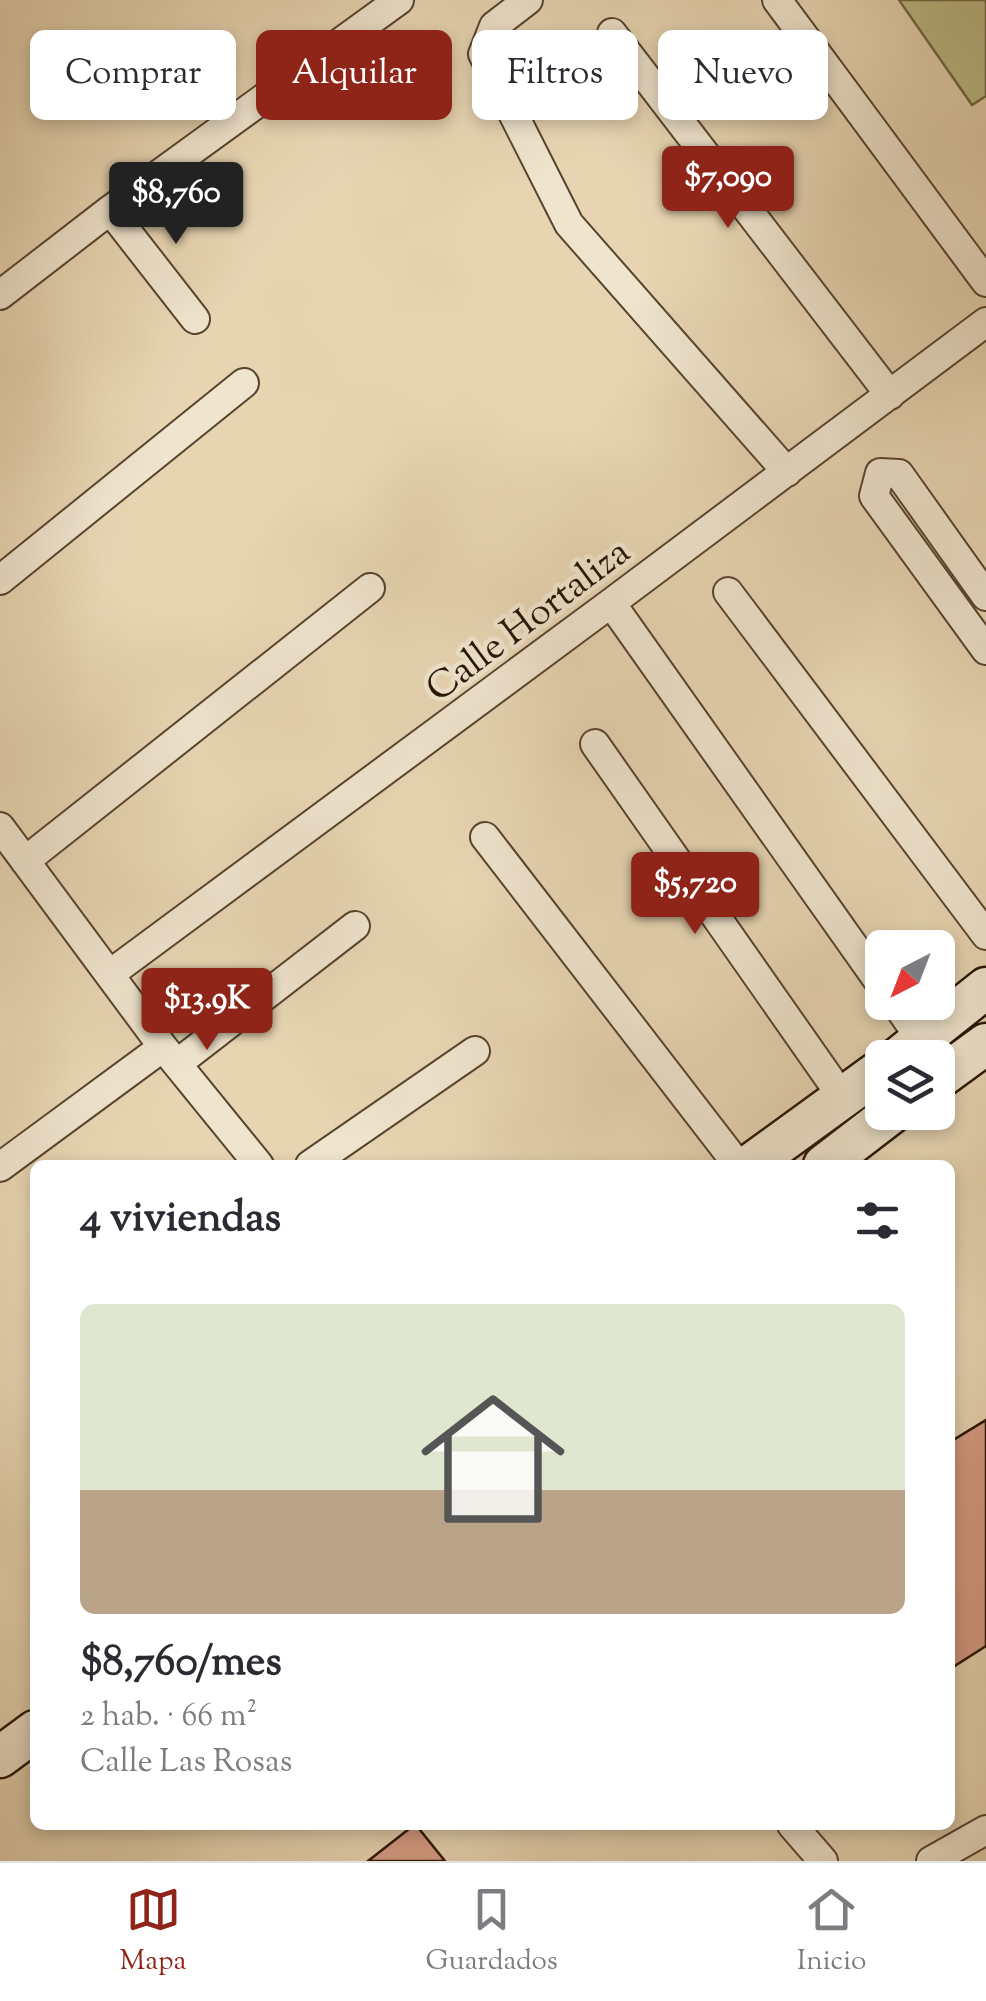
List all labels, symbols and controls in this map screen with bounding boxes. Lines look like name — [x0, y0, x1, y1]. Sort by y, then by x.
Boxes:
chip: Comprar — [30, 30, 236, 120]
chip: Alquilar — [256, 30, 452, 120]
chip: Filtros — [472, 30, 638, 120]
chip: Nuevo — [658, 30, 828, 120]
pin: $7,090 — [647, 146, 809, 231]
text: $7,090 — [684, 155, 772, 201]
pin: $8,760 — [95, 162, 257, 247]
text: $8,760 — [131, 171, 221, 217]
street label: Calle Hortaliza — [416, 527, 643, 717]
pin: $5,720 — [614, 852, 776, 937]
text: $5,720 — [653, 861, 737, 907]
north arrow — [865, 930, 955, 1020]
map controls — [865, 930, 955, 1130]
pin: $13.9K — [126, 968, 288, 1053]
text: $13.9K — [163, 977, 251, 1023]
button: layers — [865, 1040, 955, 1130]
text: 4 viviendas — [80, 1190, 281, 1250]
icon: filters — [850, 1193, 905, 1248]
icon: home — [403, 1369, 583, 1549]
text: $8,760/mes — [80, 1634, 282, 1694]
text: 2 hab. · 66 m² — [80, 1694, 257, 1740]
text: Calle Las Rosas — [80, 1740, 292, 1786]
tab: Mapa — [120, 1882, 186, 1982]
tab: Guardados — [426, 1882, 558, 1982]
tab: Inicio — [797, 1882, 866, 1982]

